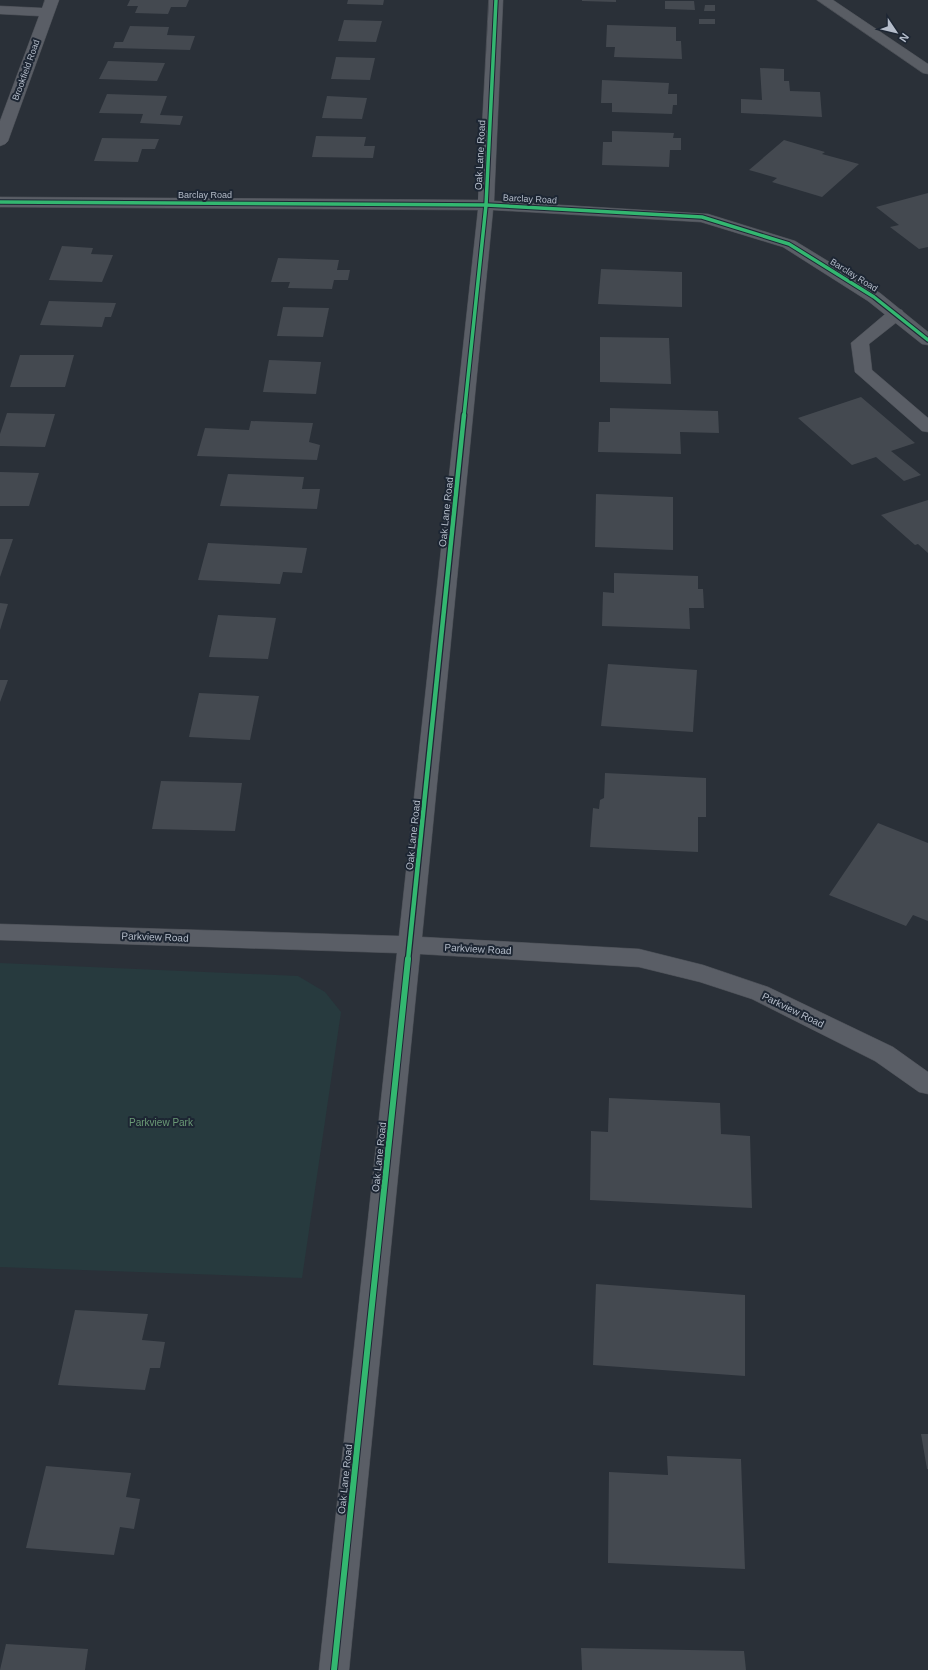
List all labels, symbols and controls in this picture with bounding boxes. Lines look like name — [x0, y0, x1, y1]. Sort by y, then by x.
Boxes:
north arrow — [876, 12, 916, 52]
text: N — [897, 31, 911, 44]
street label: Brookfield Road — [10, 38, 42, 102]
street label: Oak Lane Road — [473, 120, 487, 190]
street label: Barclay Road — [178, 190, 232, 200]
street label: Barclay Road — [503, 193, 557, 205]
street label: Barclay Road — [828, 256, 880, 294]
street label: Oak Lane Road — [437, 477, 455, 547]
street label: Oak Lane Road — [404, 800, 422, 870]
street label: Parkview Road — [121, 930, 189, 944]
street label: Parkview Road — [444, 942, 512, 956]
street label: Parkview Road — [760, 990, 826, 1030]
park label: Parkview Park — [129, 1117, 194, 1128]
street label: Oak Lane Road — [370, 1122, 388, 1192]
street label: Oak Lane Road — [336, 1444, 354, 1514]

